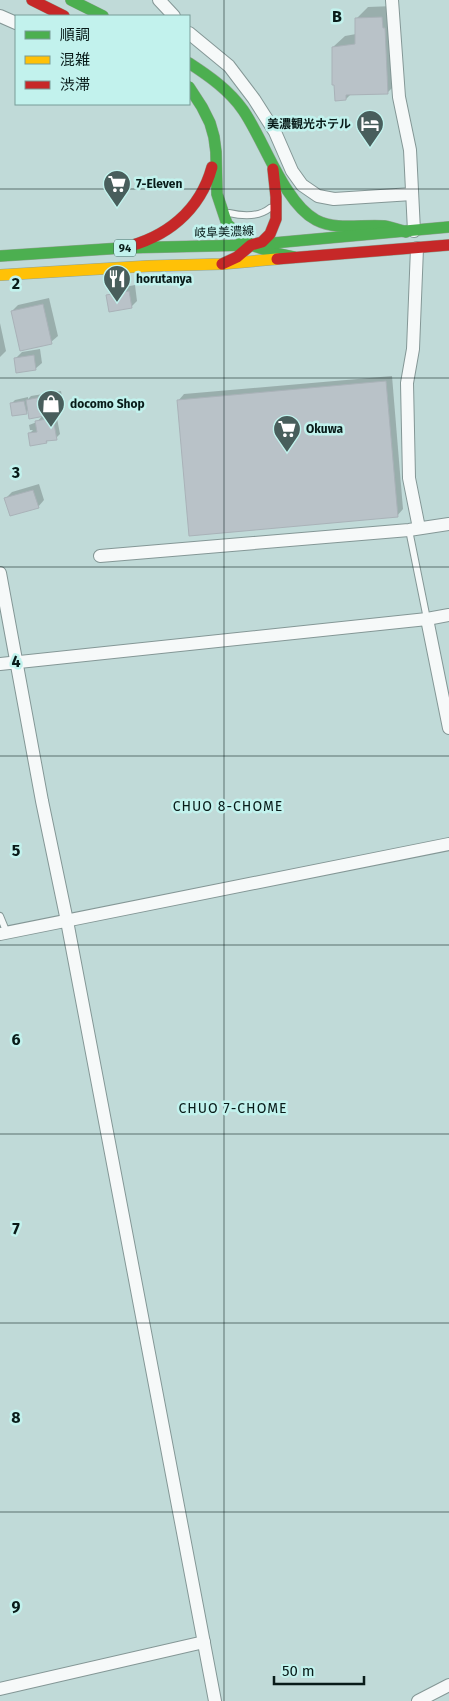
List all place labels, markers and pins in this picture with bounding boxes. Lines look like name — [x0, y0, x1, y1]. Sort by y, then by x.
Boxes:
hotel icon: 美濃観光ホテル — [355, 109, 385, 148]
place label: 美濃観光ホテル — [267, 117, 351, 131]
supermarket icon: 7-Eleven — [102, 169, 132, 208]
place label: 7-Eleven — [136, 177, 182, 191]
restaurant icon: horutanya — [102, 264, 132, 303]
place label: horutanya — [136, 272, 192, 286]
shop icon: docomo Shop — [36, 389, 66, 428]
place label: docomo Shop — [70, 397, 145, 411]
supermarket icon: Okuwa — [272, 414, 302, 453]
place label: Okuwa — [306, 422, 343, 436]

